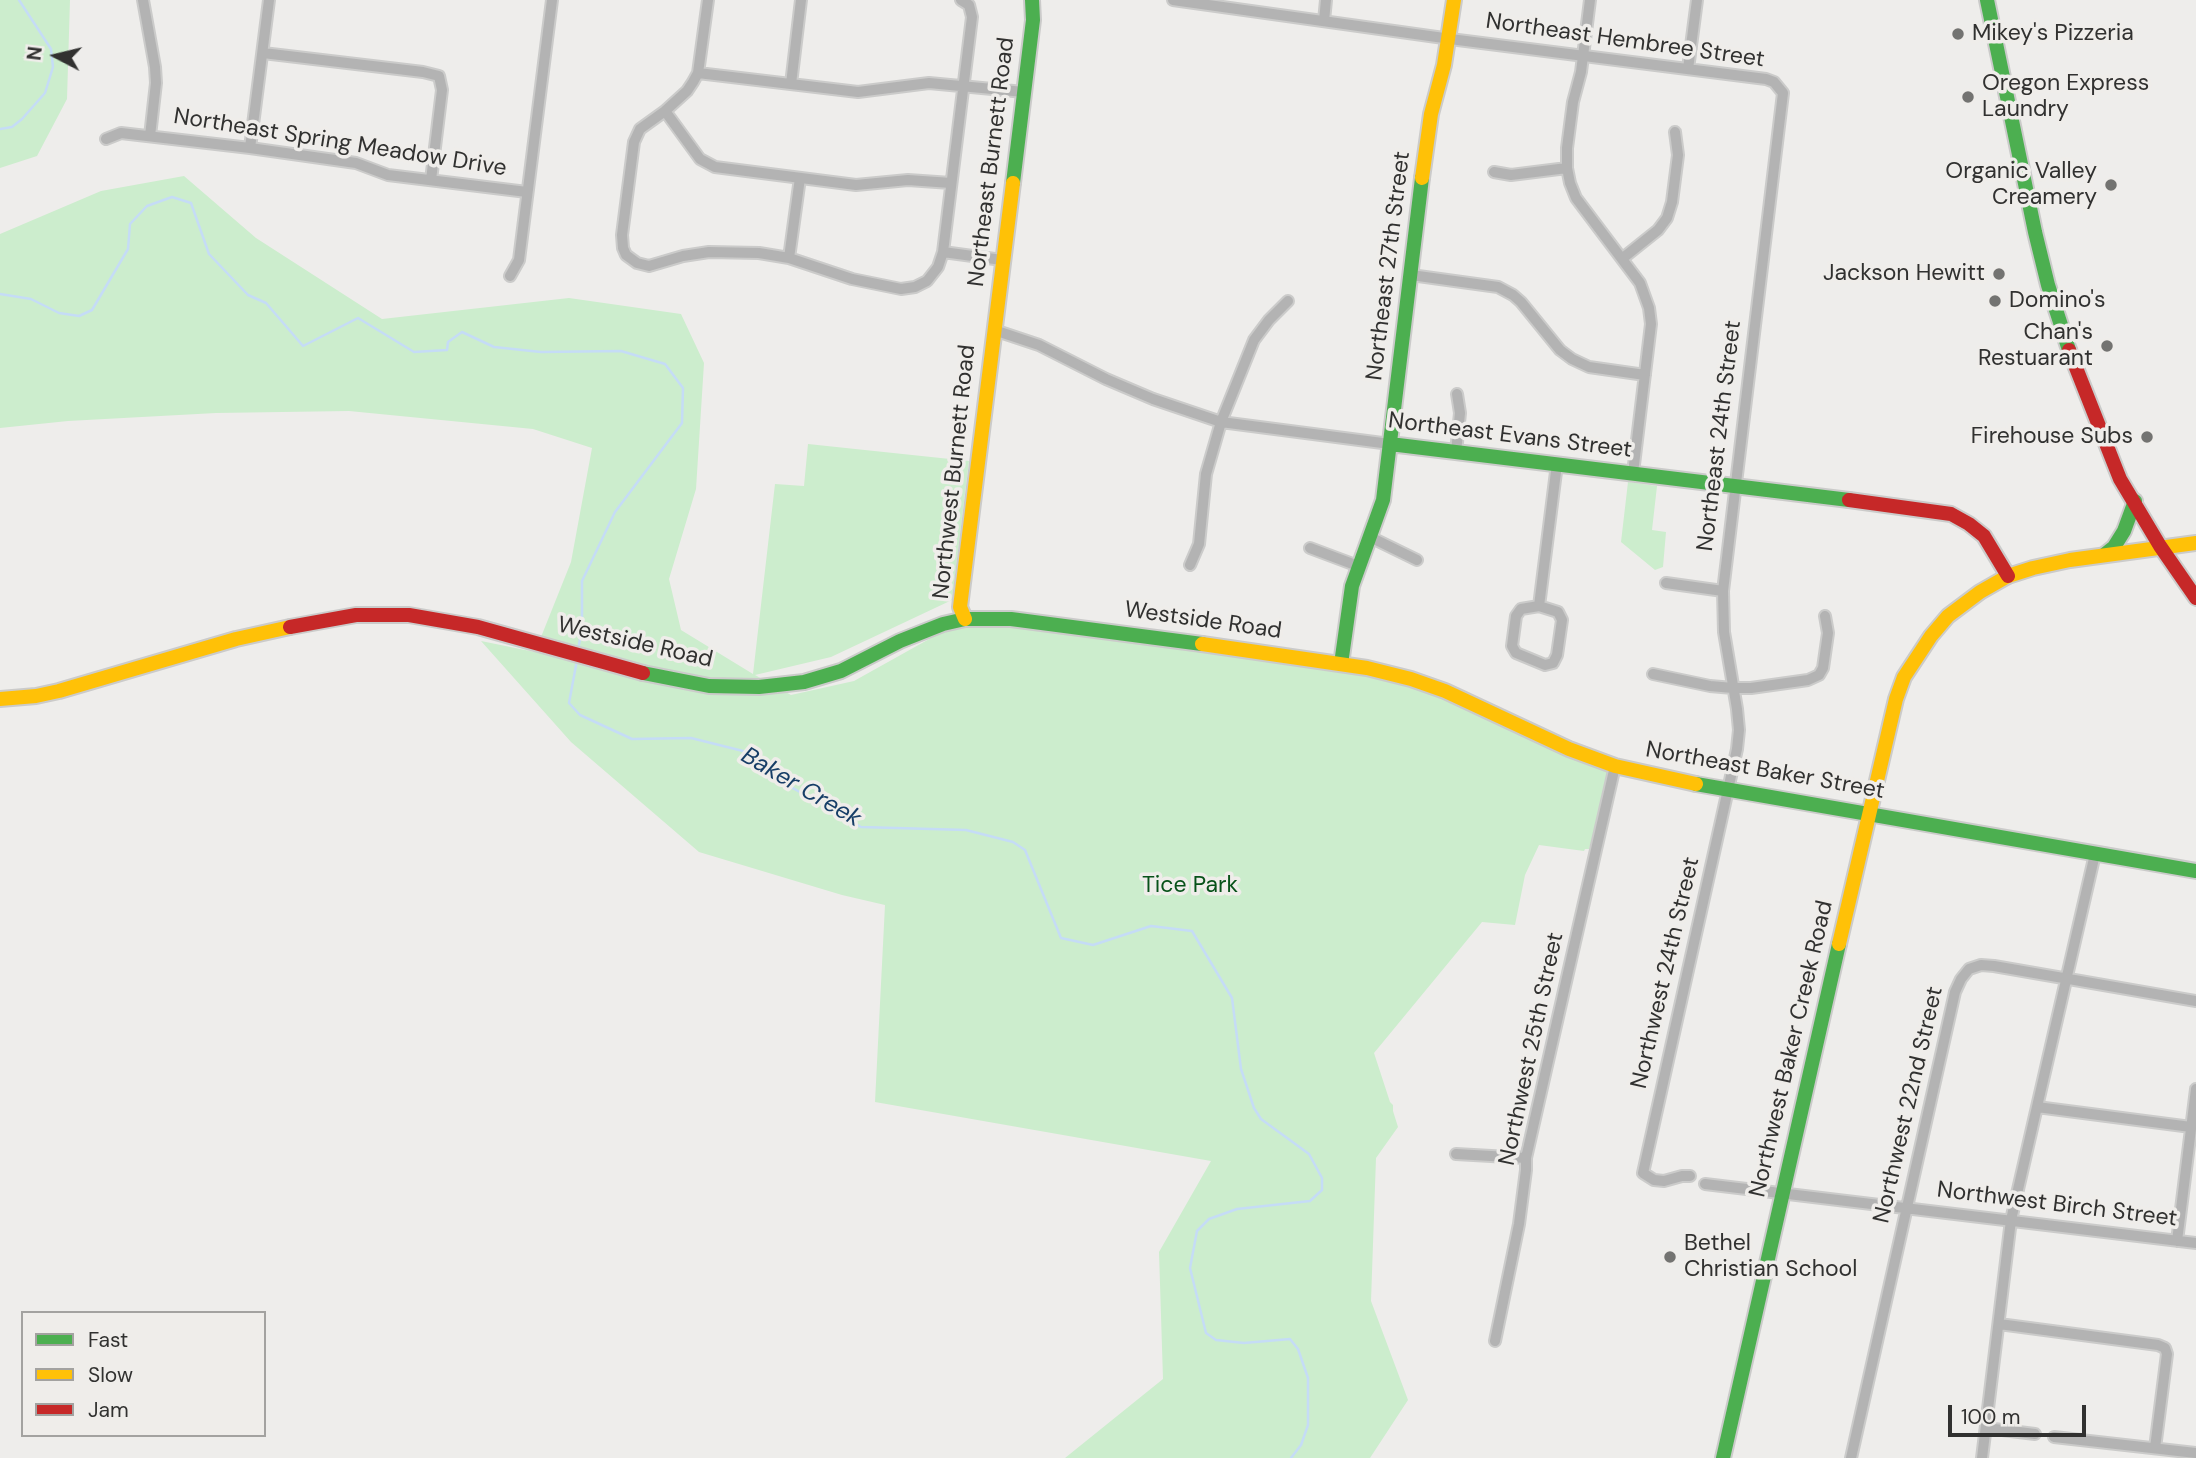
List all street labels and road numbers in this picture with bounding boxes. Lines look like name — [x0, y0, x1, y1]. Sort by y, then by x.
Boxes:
street label: Northeast Hembree Street — [1484, 8, 1766, 74]
street label: Northeast Burnett Road — [963, 36, 1021, 288]
street label: Northeast Spring Meadow Drive — [172, 103, 508, 183]
street label: Northeast 27th Street — [1361, 150, 1417, 382]
street label: Northeast 24th Street — [1692, 319, 1748, 553]
street label: Northwest Burnett Road — [928, 343, 982, 601]
street label: Northeast Evans Street — [1387, 407, 1633, 465]
street label: Westside Road — [1123, 596, 1283, 646]
street label: Westside Road — [555, 612, 715, 674]
street label: Northeast Baker Street — [1643, 736, 1887, 806]
street label: Northwest 24th Street — [1626, 854, 1706, 1092]
street label: Northwest Baker Creek Road — [1744, 898, 1840, 1200]
street label: Northwest 25th Street — [1494, 930, 1570, 1168]
street label: Northwest 22nd Street — [1868, 984, 1950, 1226]
street label: Northwest Birch Street — [1935, 1177, 2179, 1233]

